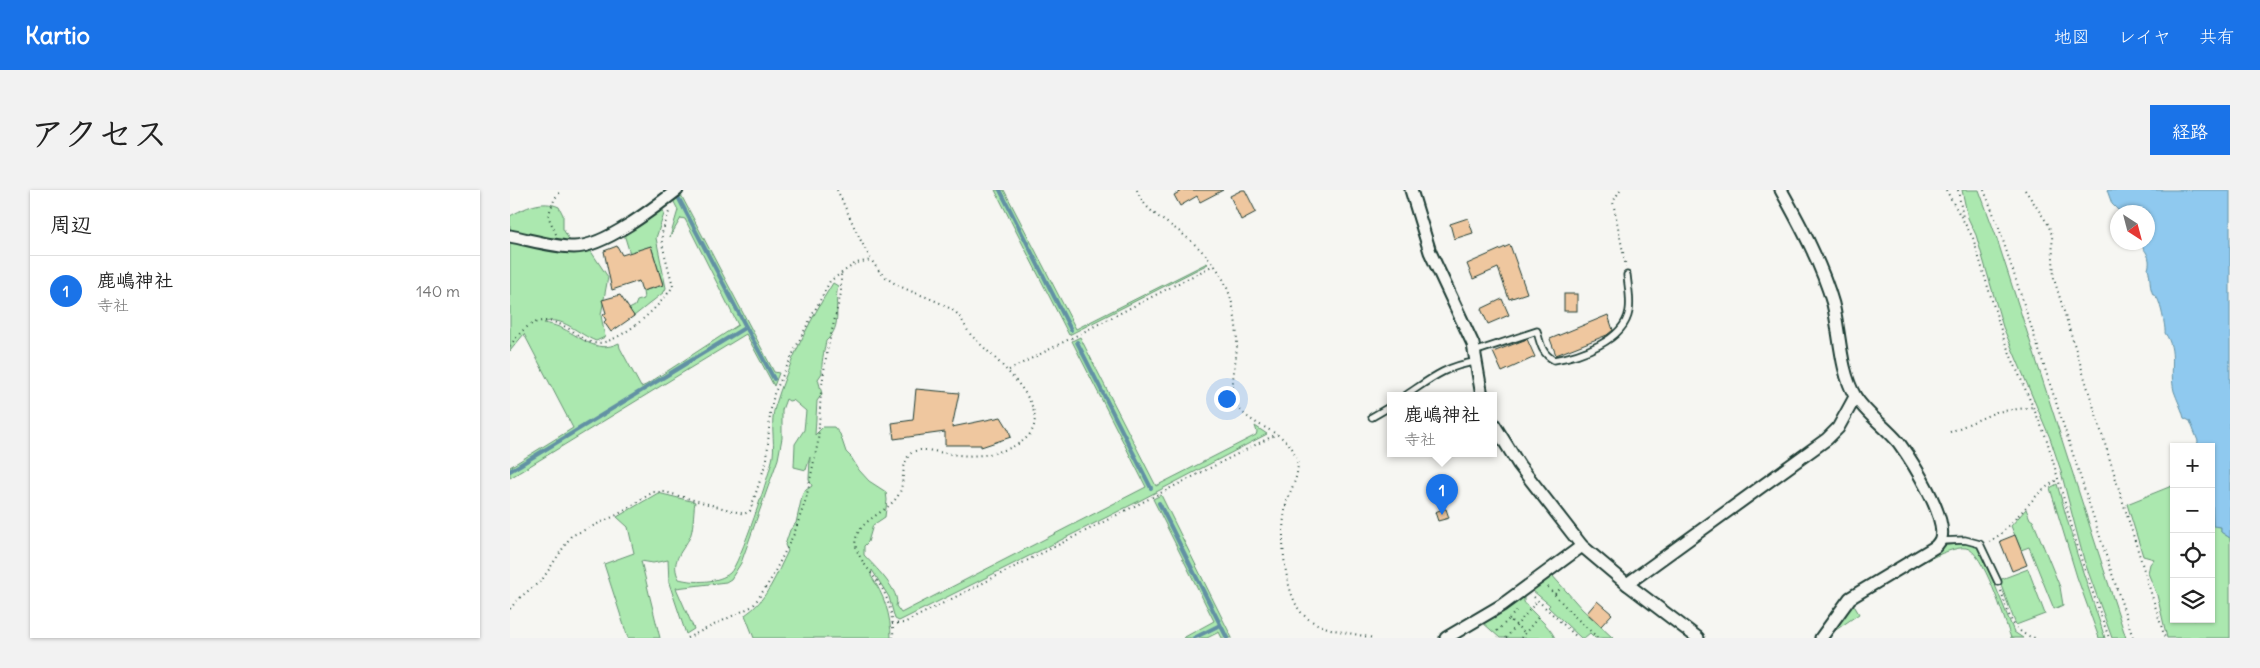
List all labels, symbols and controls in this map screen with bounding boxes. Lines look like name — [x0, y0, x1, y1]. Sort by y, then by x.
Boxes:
text: Kartio — [25, 20, 90, 50]
text: 地図 — [2054, 25, 2090, 48]
text: レイヤ — [2118, 25, 2171, 48]
text: 共有 — [2199, 25, 2235, 48]
button: 経路 — [2150, 105, 2230, 155]
text: アクセス — [30, 111, 168, 155]
north arrow — [2110, 205, 2155, 250]
text: 周辺 — [50, 211, 92, 238]
text: 鹿嶋神社 — [97, 268, 173, 292]
text: 1 — [63, 281, 69, 301]
text: 140 m — [416, 281, 460, 301]
text: 寺社 — [97, 295, 129, 315]
your location — [1214, 386, 1240, 412]
popup — [1387, 392, 1497, 457]
text: 鹿嶋神社 — [1404, 402, 1480, 426]
text: 寺社 — [1404, 429, 1436, 449]
map controls — [2170, 443, 2215, 623]
button: + — [2170, 443, 2215, 488]
pin: 1 — [1426, 474, 1458, 515]
button: − — [2170, 488, 2215, 533]
button: locate — [2170, 533, 2215, 578]
button: layers — [2170, 578, 2215, 623]

